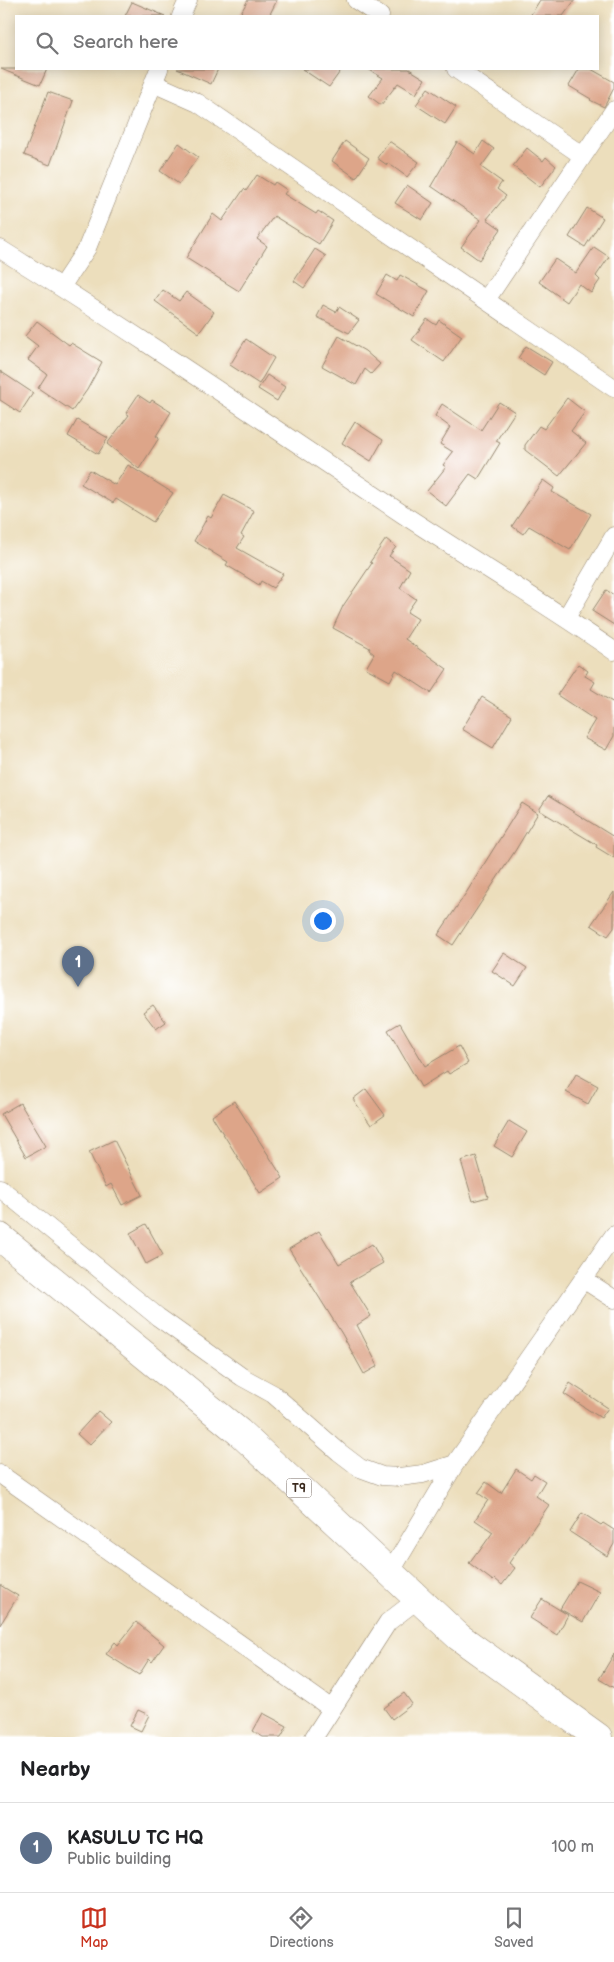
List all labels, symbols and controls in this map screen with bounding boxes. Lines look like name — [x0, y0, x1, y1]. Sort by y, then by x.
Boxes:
search box — [15, 15, 599, 70]
icon: search — [33, 29, 61, 57]
text: Search here — [73, 31, 178, 54]
your location — [310, 908, 336, 934]
pin: 1 — [62, 946, 94, 987]
road number: T9 — [286, 1479, 312, 1498]
text: Nearby — [20, 1757, 90, 1782]
text: KASULU TC HQ — [67, 1827, 203, 1850]
text: 1 — [33, 1838, 39, 1857]
text: 100 m — [551, 1838, 594, 1857]
text: Public building — [67, 1850, 171, 1869]
tab: Map — [80, 1904, 109, 1951]
tab: Directions — [269, 1904, 334, 1951]
tab: Saved — [494, 1904, 534, 1951]

